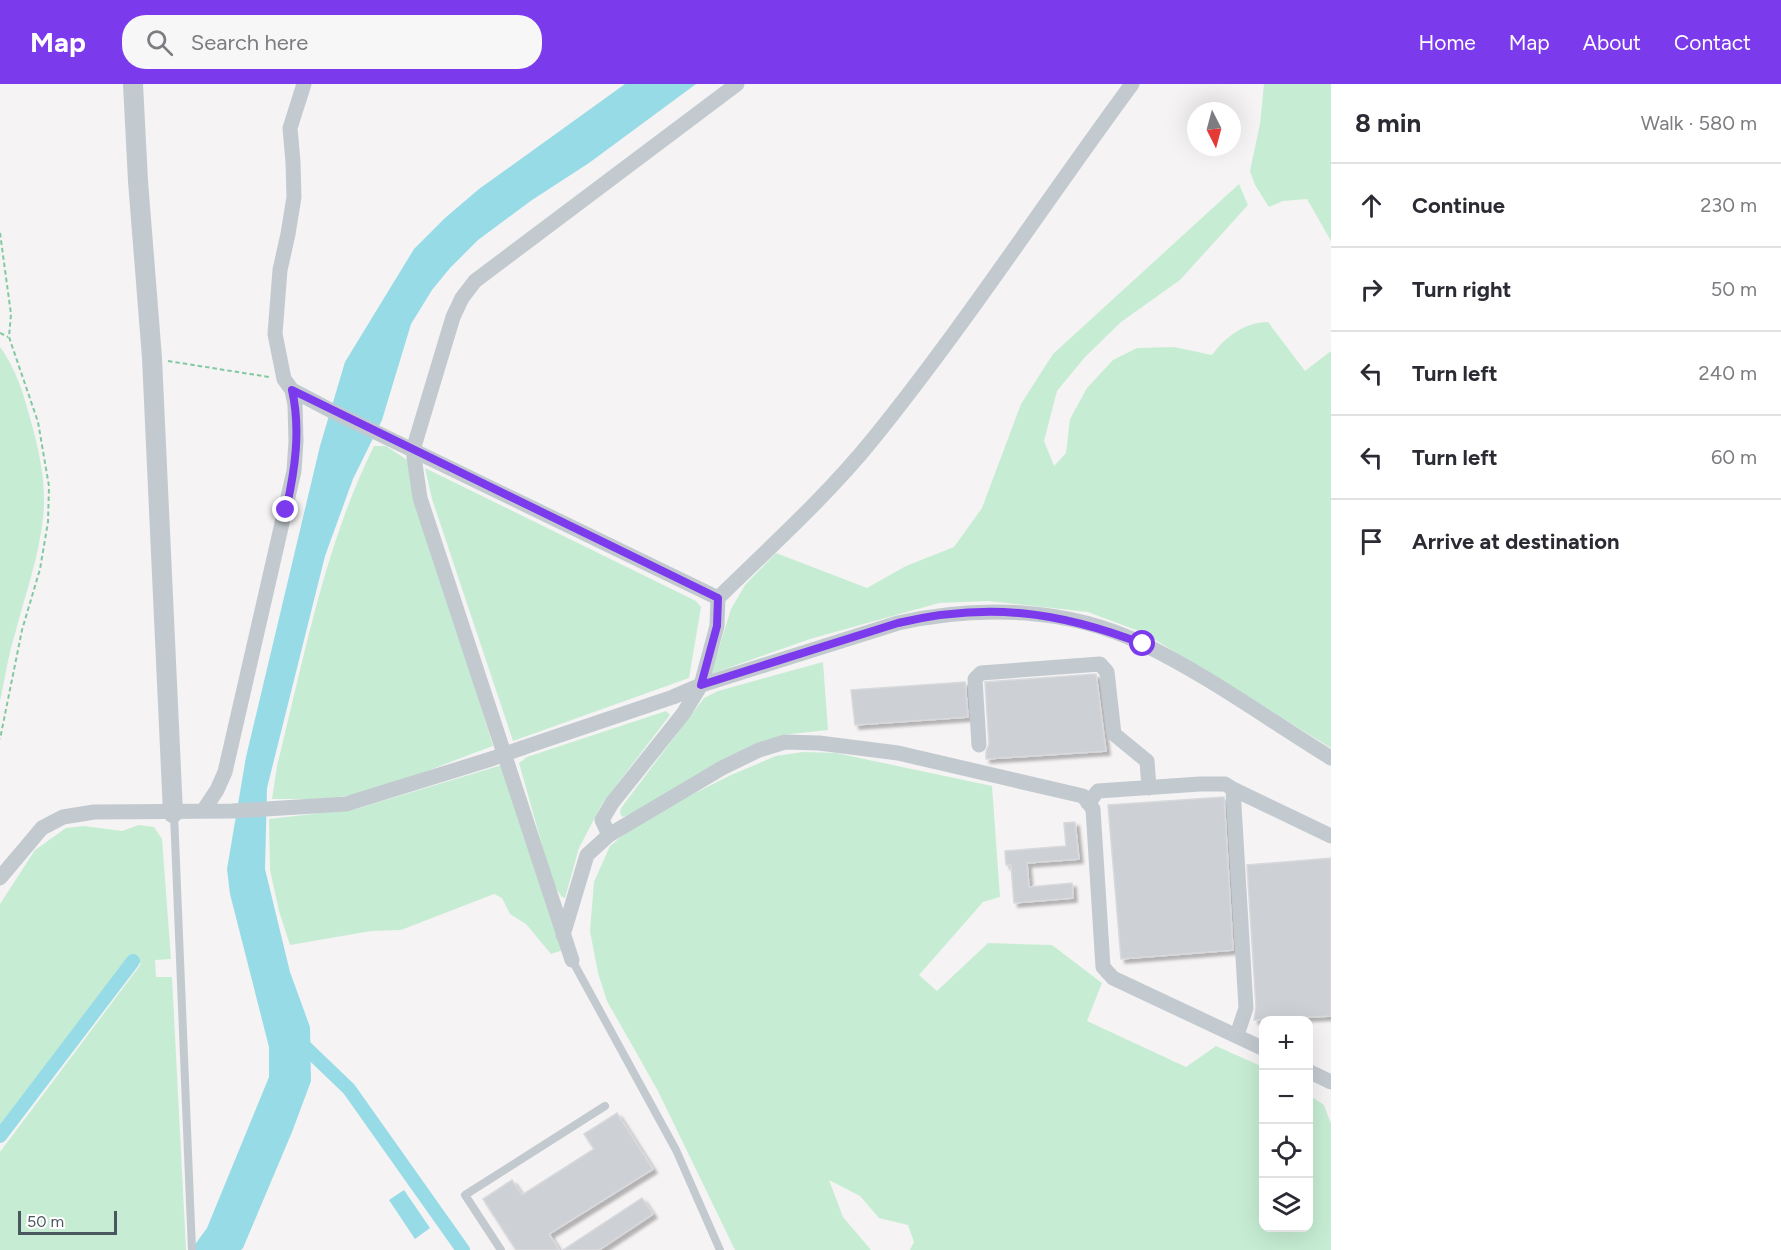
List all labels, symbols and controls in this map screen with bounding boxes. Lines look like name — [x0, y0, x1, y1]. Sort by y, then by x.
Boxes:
search box — [122, 15, 542, 69]
text: Map — [30, 25, 86, 59]
icon: search — [143, 26, 176, 59]
text: Search here — [191, 29, 308, 56]
text: Home — [1419, 30, 1476, 55]
text: Map — [1509, 30, 1550, 55]
text: About — [1583, 30, 1641, 55]
text: Contact — [1674, 30, 1751, 55]
north arrow — [1187, 102, 1241, 156]
text: 8 min — [1355, 107, 1421, 139]
text: Walk · 580 m — [1641, 111, 1757, 135]
icon: ahead — [1355, 189, 1388, 222]
text: Continue — [1412, 192, 1505, 219]
text: 230 m — [1700, 193, 1757, 217]
icon: right — [1355, 273, 1388, 306]
text: Turn right — [1412, 276, 1511, 303]
text: 50 m — [1711, 277, 1757, 301]
icon: left — [1355, 357, 1388, 390]
text: Turn left — [1412, 360, 1498, 387]
text: 240 m — [1699, 361, 1757, 385]
icon: left — [1355, 441, 1388, 474]
text: Turn left — [1412, 444, 1498, 471]
text: 60 m — [1711, 445, 1757, 469]
route end — [272, 496, 298, 522]
icon: arrive — [1355, 525, 1388, 558]
text: Arrive at destination — [1412, 528, 1620, 555]
route start — [1129, 630, 1155, 656]
map controls — [1259, 1016, 1313, 1232]
button: + — [1259, 1016, 1313, 1070]
button: − — [1259, 1070, 1313, 1124]
button: locate — [1259, 1124, 1313, 1178]
button: layers — [1259, 1178, 1313, 1232]
scale bar — [18, 1208, 117, 1236]
text: 50 m — [27, 1212, 64, 1231]

